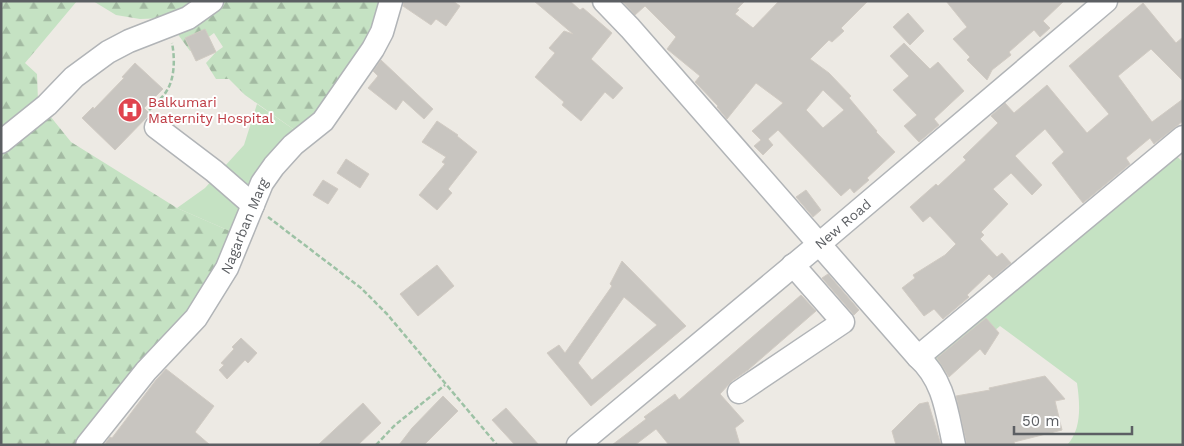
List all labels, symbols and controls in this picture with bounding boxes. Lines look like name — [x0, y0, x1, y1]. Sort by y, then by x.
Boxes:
place label: Balkumari Maternity Hospital — [148, 94, 274, 126]
hospital icon: Balkumari Maternity Hospital — [117, 97, 143, 123]
street label: Nagarban Marg — [217, 174, 272, 277]
street label: New Road — [812, 196, 874, 252]
scale bar — [1014, 404, 1132, 436]
text: 50 m — [1022, 412, 1059, 430]

